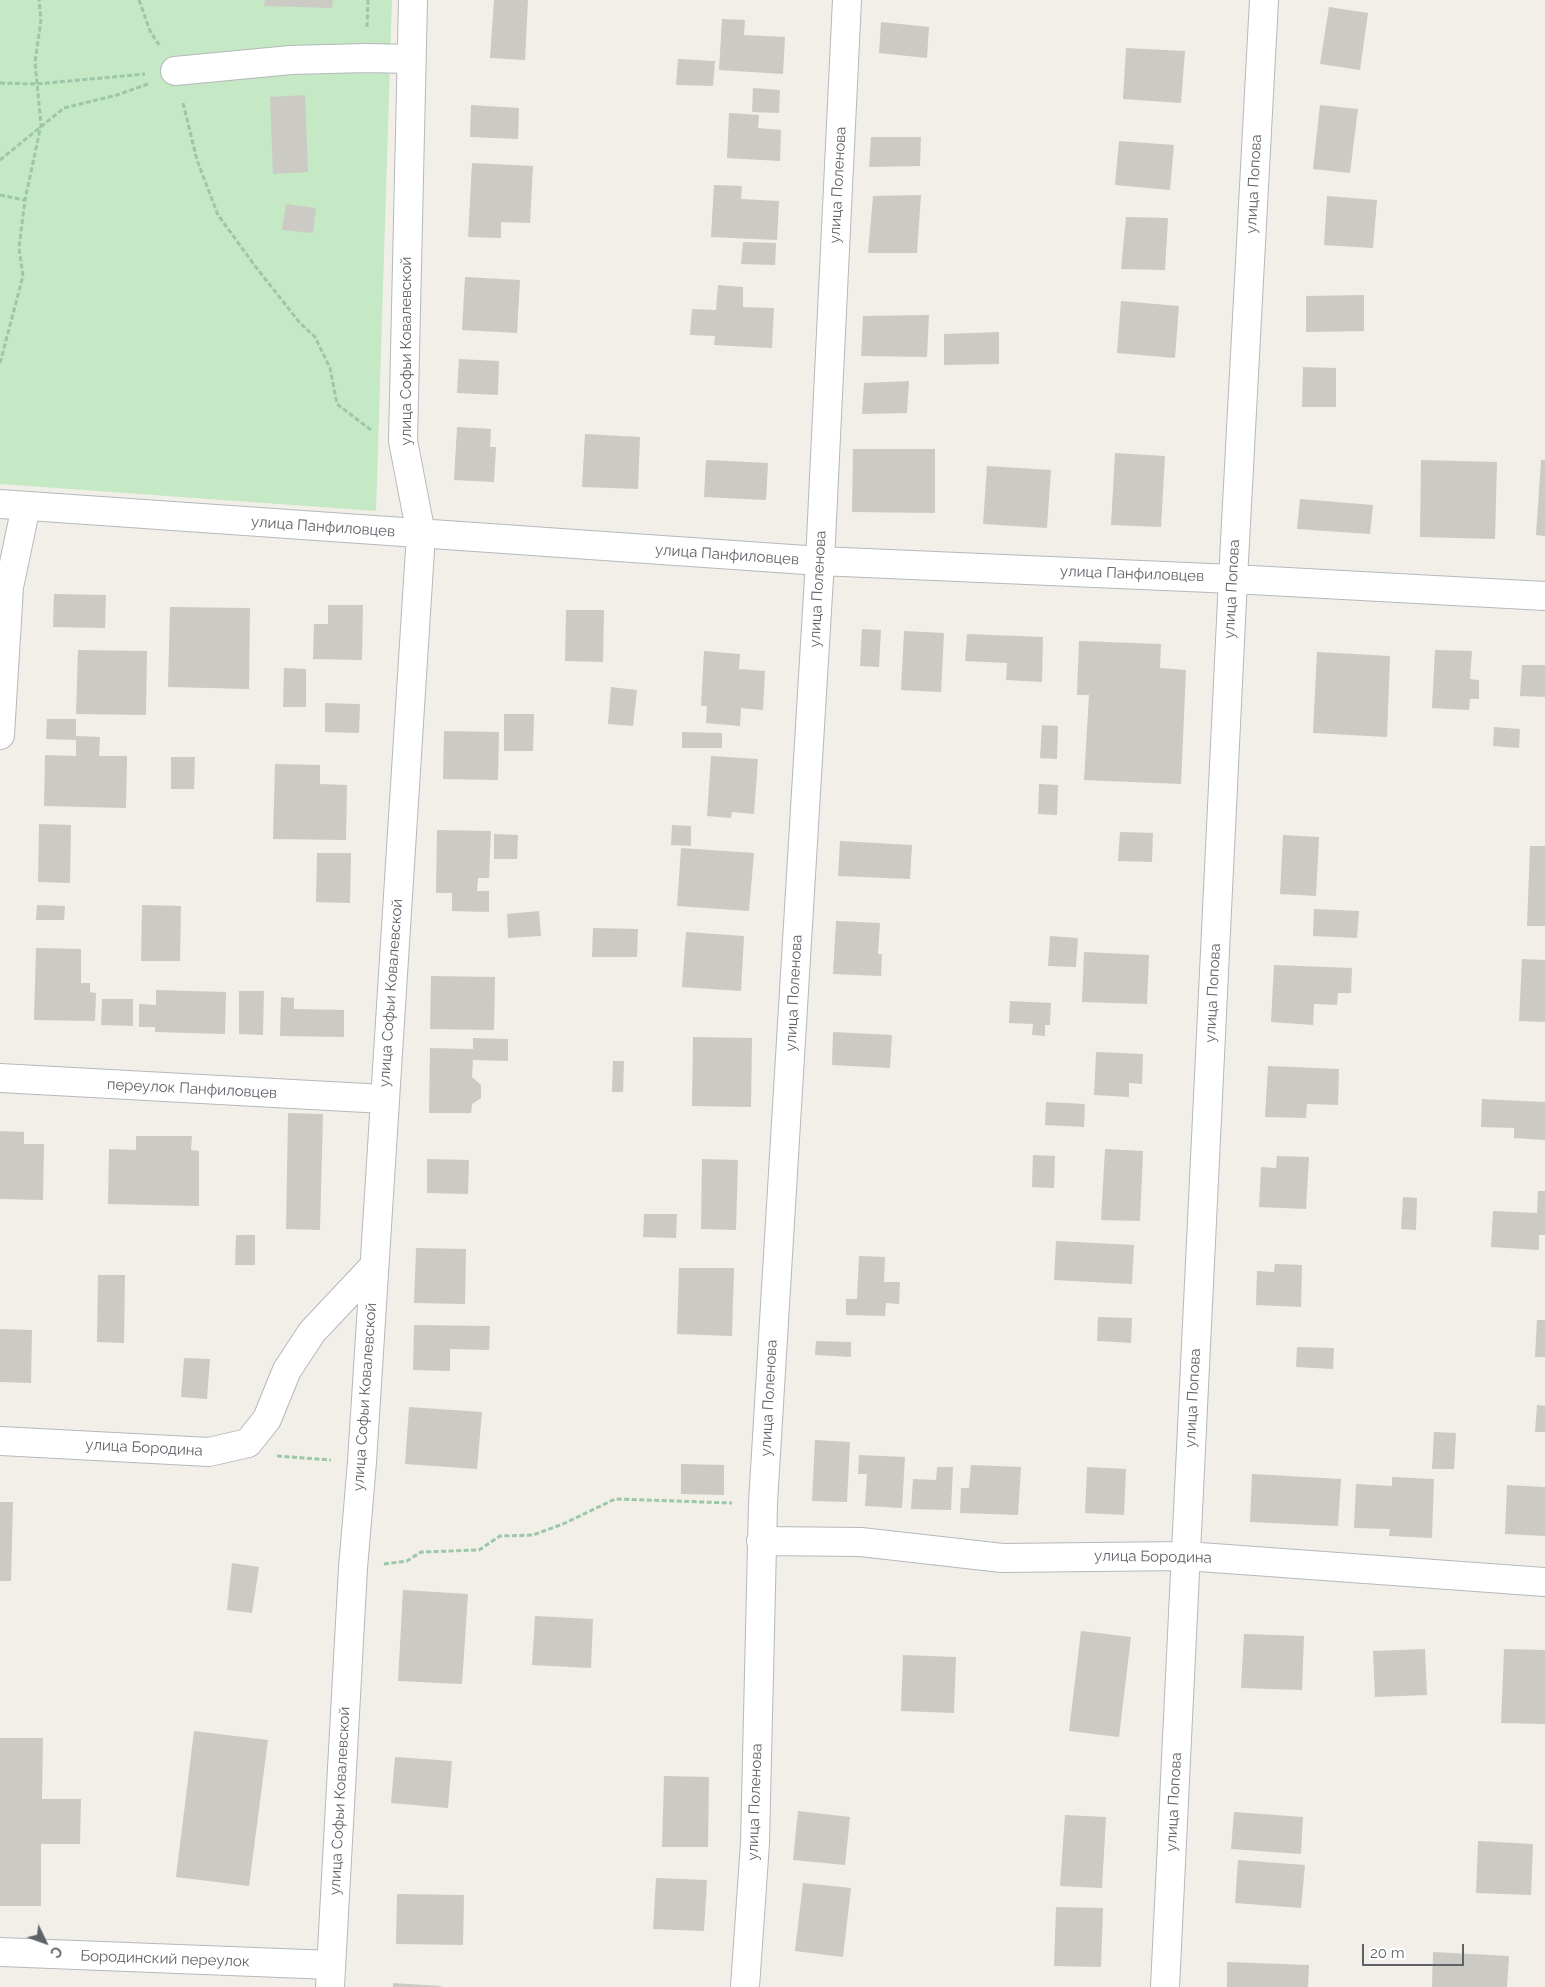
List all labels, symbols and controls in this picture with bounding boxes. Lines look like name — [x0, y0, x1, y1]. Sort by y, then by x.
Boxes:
street label: улица Поленова — [826, 126, 850, 244]
street label: улица Попова — [1242, 134, 1266, 234]
street label: улица Софьи Ковалевской — [397, 256, 415, 446]
street label: улица Панфиловцев — [250, 513, 396, 541]
street label: улица Поленова — [806, 530, 830, 648]
street label: улица Попова — [1220, 539, 1244, 639]
street label: улица Панфиловцев — [654, 541, 800, 569]
street label: улица Панфиловцев — [1060, 562, 1204, 586]
street label: улица Софьи Ковалевской — [375, 898, 407, 1088]
street label: улица Поленова — [782, 934, 806, 1052]
street label: улица Попова — [1201, 943, 1225, 1043]
street label: переулок Панфиловцев — [106, 1076, 278, 1102]
street label: улица Софьи Ковалевской — [349, 1302, 381, 1492]
street label: улица Поленова — [757, 1339, 781, 1457]
street label: улица Попова — [1181, 1348, 1205, 1448]
street label: улица Бородина — [85, 1436, 203, 1460]
street label: улица Бородина — [1094, 1547, 1212, 1567]
street label: улица Софьи Ковалевской — [326, 1706, 354, 1896]
street label: улица Поленова — [744, 1743, 766, 1861]
street label: улица Попова — [1162, 1752, 1186, 1852]
north arrow — [20, 1917, 70, 1967]
scale bar — [1365, 1934, 1468, 1966]
text: С — [47, 1943, 65, 1961]
text: 20 m — [1370, 1944, 1405, 1962]
street label: Бородинский переулок — [80, 1947, 250, 1971]

